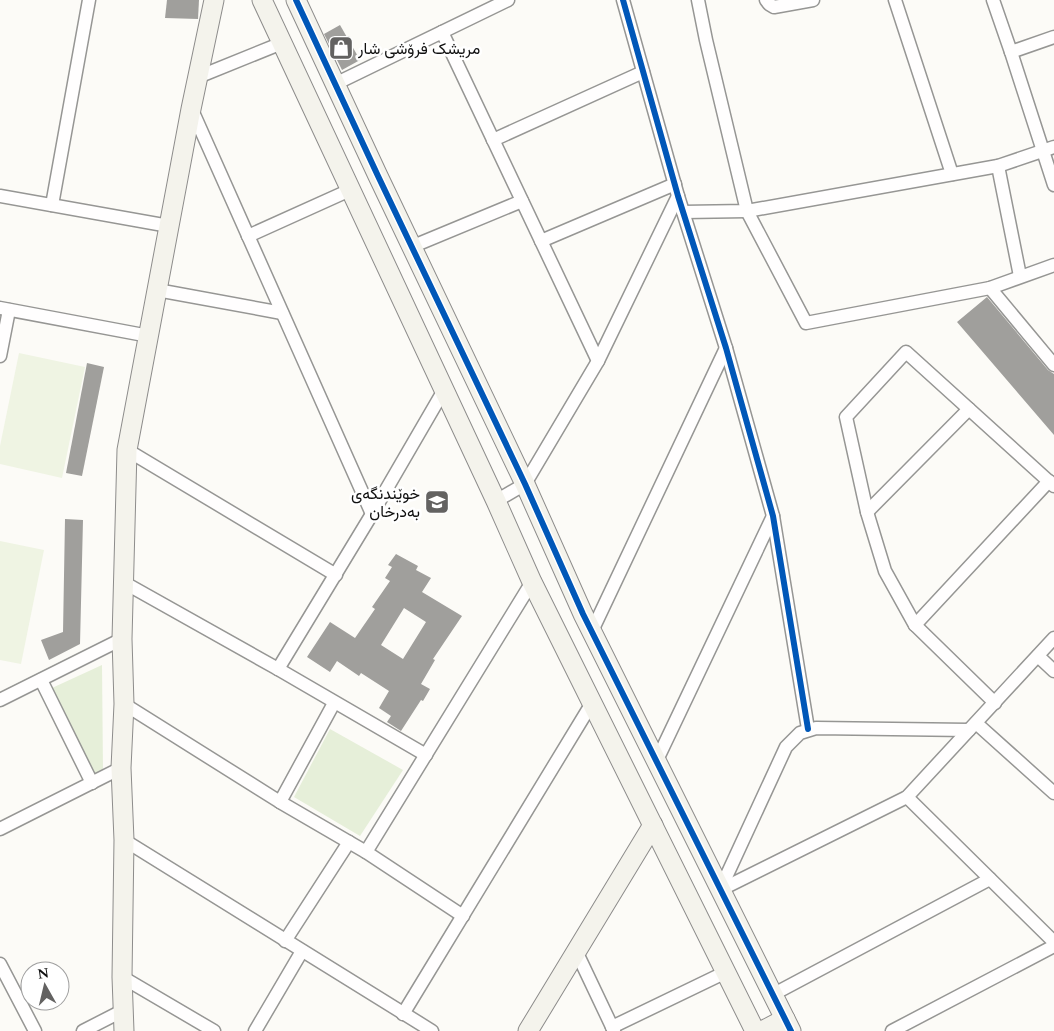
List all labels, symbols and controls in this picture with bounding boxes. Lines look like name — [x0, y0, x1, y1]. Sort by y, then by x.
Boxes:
shop icon: مریشک فرۆشی شار — [328, 35, 354, 61]
place label: مریشک فرۆشی شار — [357, 37, 480, 61]
place label: خوێندنگەی بەدرخان — [351, 482, 420, 524]
school or university icon: خوێندنگەی بەدرخان — [424, 489, 450, 515]
north arrow — [20, 961, 70, 1011]
text: N — [36, 962, 50, 985]

